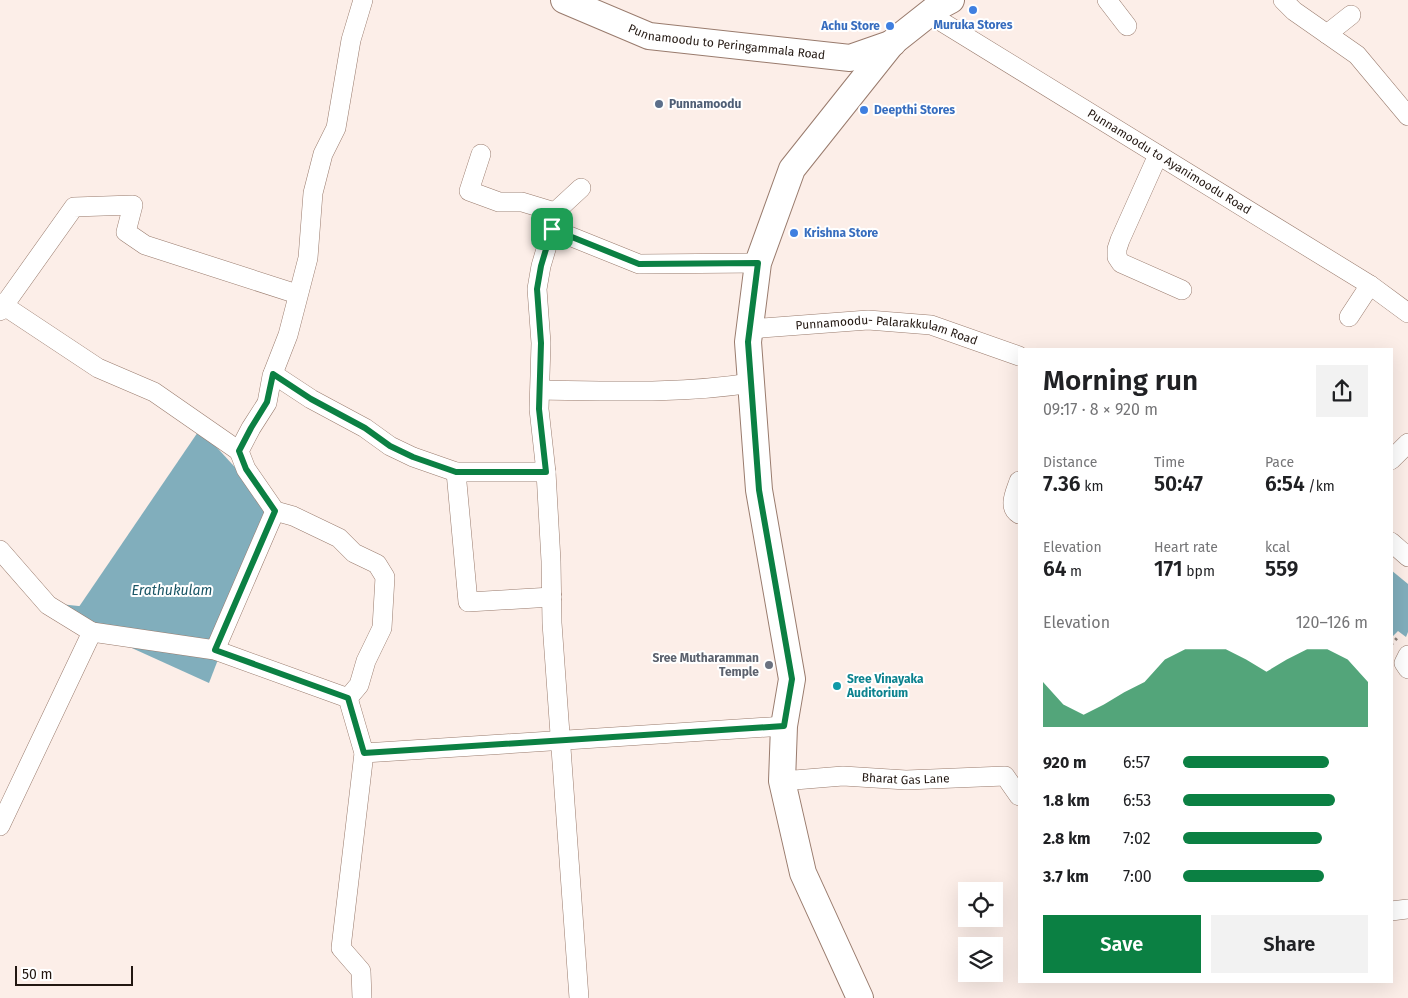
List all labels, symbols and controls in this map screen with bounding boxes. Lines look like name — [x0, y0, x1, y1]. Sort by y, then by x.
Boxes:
marker: Muruka Stores — [967, 4, 979, 16]
place label: Muruka Stores — [934, 18, 1013, 32]
place label: Achu Store — [820, 19, 880, 33]
marker: Achu Store — [884, 20, 896, 32]
street label: Punnamoodu to Peringammala Road — [626, 21, 826, 62]
place label: Punnamoodu — [669, 97, 742, 111]
marker: Punnamoodu — [653, 98, 665, 110]
place label: Deepthi Stores — [874, 103, 955, 117]
marker: Deepthi Stores — [858, 104, 870, 116]
street label: Punnamoodu to Ayanimoodu Road — [1085, 106, 1254, 217]
pin — [531, 208, 573, 250]
icon: arrive — [538, 215, 566, 243]
place label: Krishna Store — [804, 226, 879, 240]
marker: Krishna Store — [788, 227, 800, 239]
street label: Punnamoodu- Palarakkulam Road — [795, 313, 979, 348]
text: Morning run — [1043, 364, 1198, 397]
button: share — [1316, 365, 1368, 417]
text: 09:17 · 8 × 920 m — [1043, 400, 1158, 419]
text: Distance — [1043, 454, 1097, 471]
text: Time — [1154, 454, 1185, 471]
text: Pace — [1265, 454, 1294, 471]
text: 7.36 — [1043, 471, 1081, 497]
text: 50:47 — [1154, 471, 1203, 497]
text: 6:54 — [1265, 471, 1305, 497]
text: km — [1081, 478, 1103, 495]
text: /km — [1305, 478, 1335, 495]
text: Elevation — [1043, 539, 1102, 556]
text: Heart rate — [1154, 539, 1218, 556]
text: kcal — [1265, 539, 1290, 556]
text: 64 — [1043, 556, 1066, 582]
text: 171 — [1154, 556, 1183, 582]
text: 559 — [1265, 556, 1298, 582]
text: m — [1066, 563, 1082, 580]
text: bpm — [1183, 563, 1215, 580]
water label: Erathukulam — [132, 582, 212, 599]
text: Elevation — [1043, 613, 1110, 632]
text: 120–126 m — [1296, 613, 1368, 632]
place label: Sree Mutharamman Temple — [652, 651, 759, 679]
marker: Sree Mutharamman Temple — [763, 659, 775, 671]
place label: Sree Vinayaka Auditorium — [846, 672, 924, 700]
marker: Sree Vinayaka Auditorium — [831, 680, 843, 692]
text: 920 m — [1043, 753, 1087, 772]
text: 6:57 — [1123, 753, 1150, 772]
street label: Bharat Gas Lane — [861, 770, 950, 787]
text: 1.8 km — [1043, 791, 1090, 810]
text: 6:53 — [1123, 791, 1151, 810]
text: 2.8 km — [1043, 829, 1091, 848]
text: 7:02 — [1123, 829, 1151, 848]
text: 3.7 km — [1043, 867, 1089, 886]
text: 7:00 — [1123, 867, 1152, 886]
map controls — [958, 882, 1003, 982]
button: locate — [958, 882, 1003, 927]
button: Save — [1043, 915, 1201, 973]
button: Share — [1211, 915, 1368, 973]
button: layers — [958, 937, 1003, 982]
scale bar — [15, 963, 132, 986]
text: 50 m — [22, 966, 53, 983]

